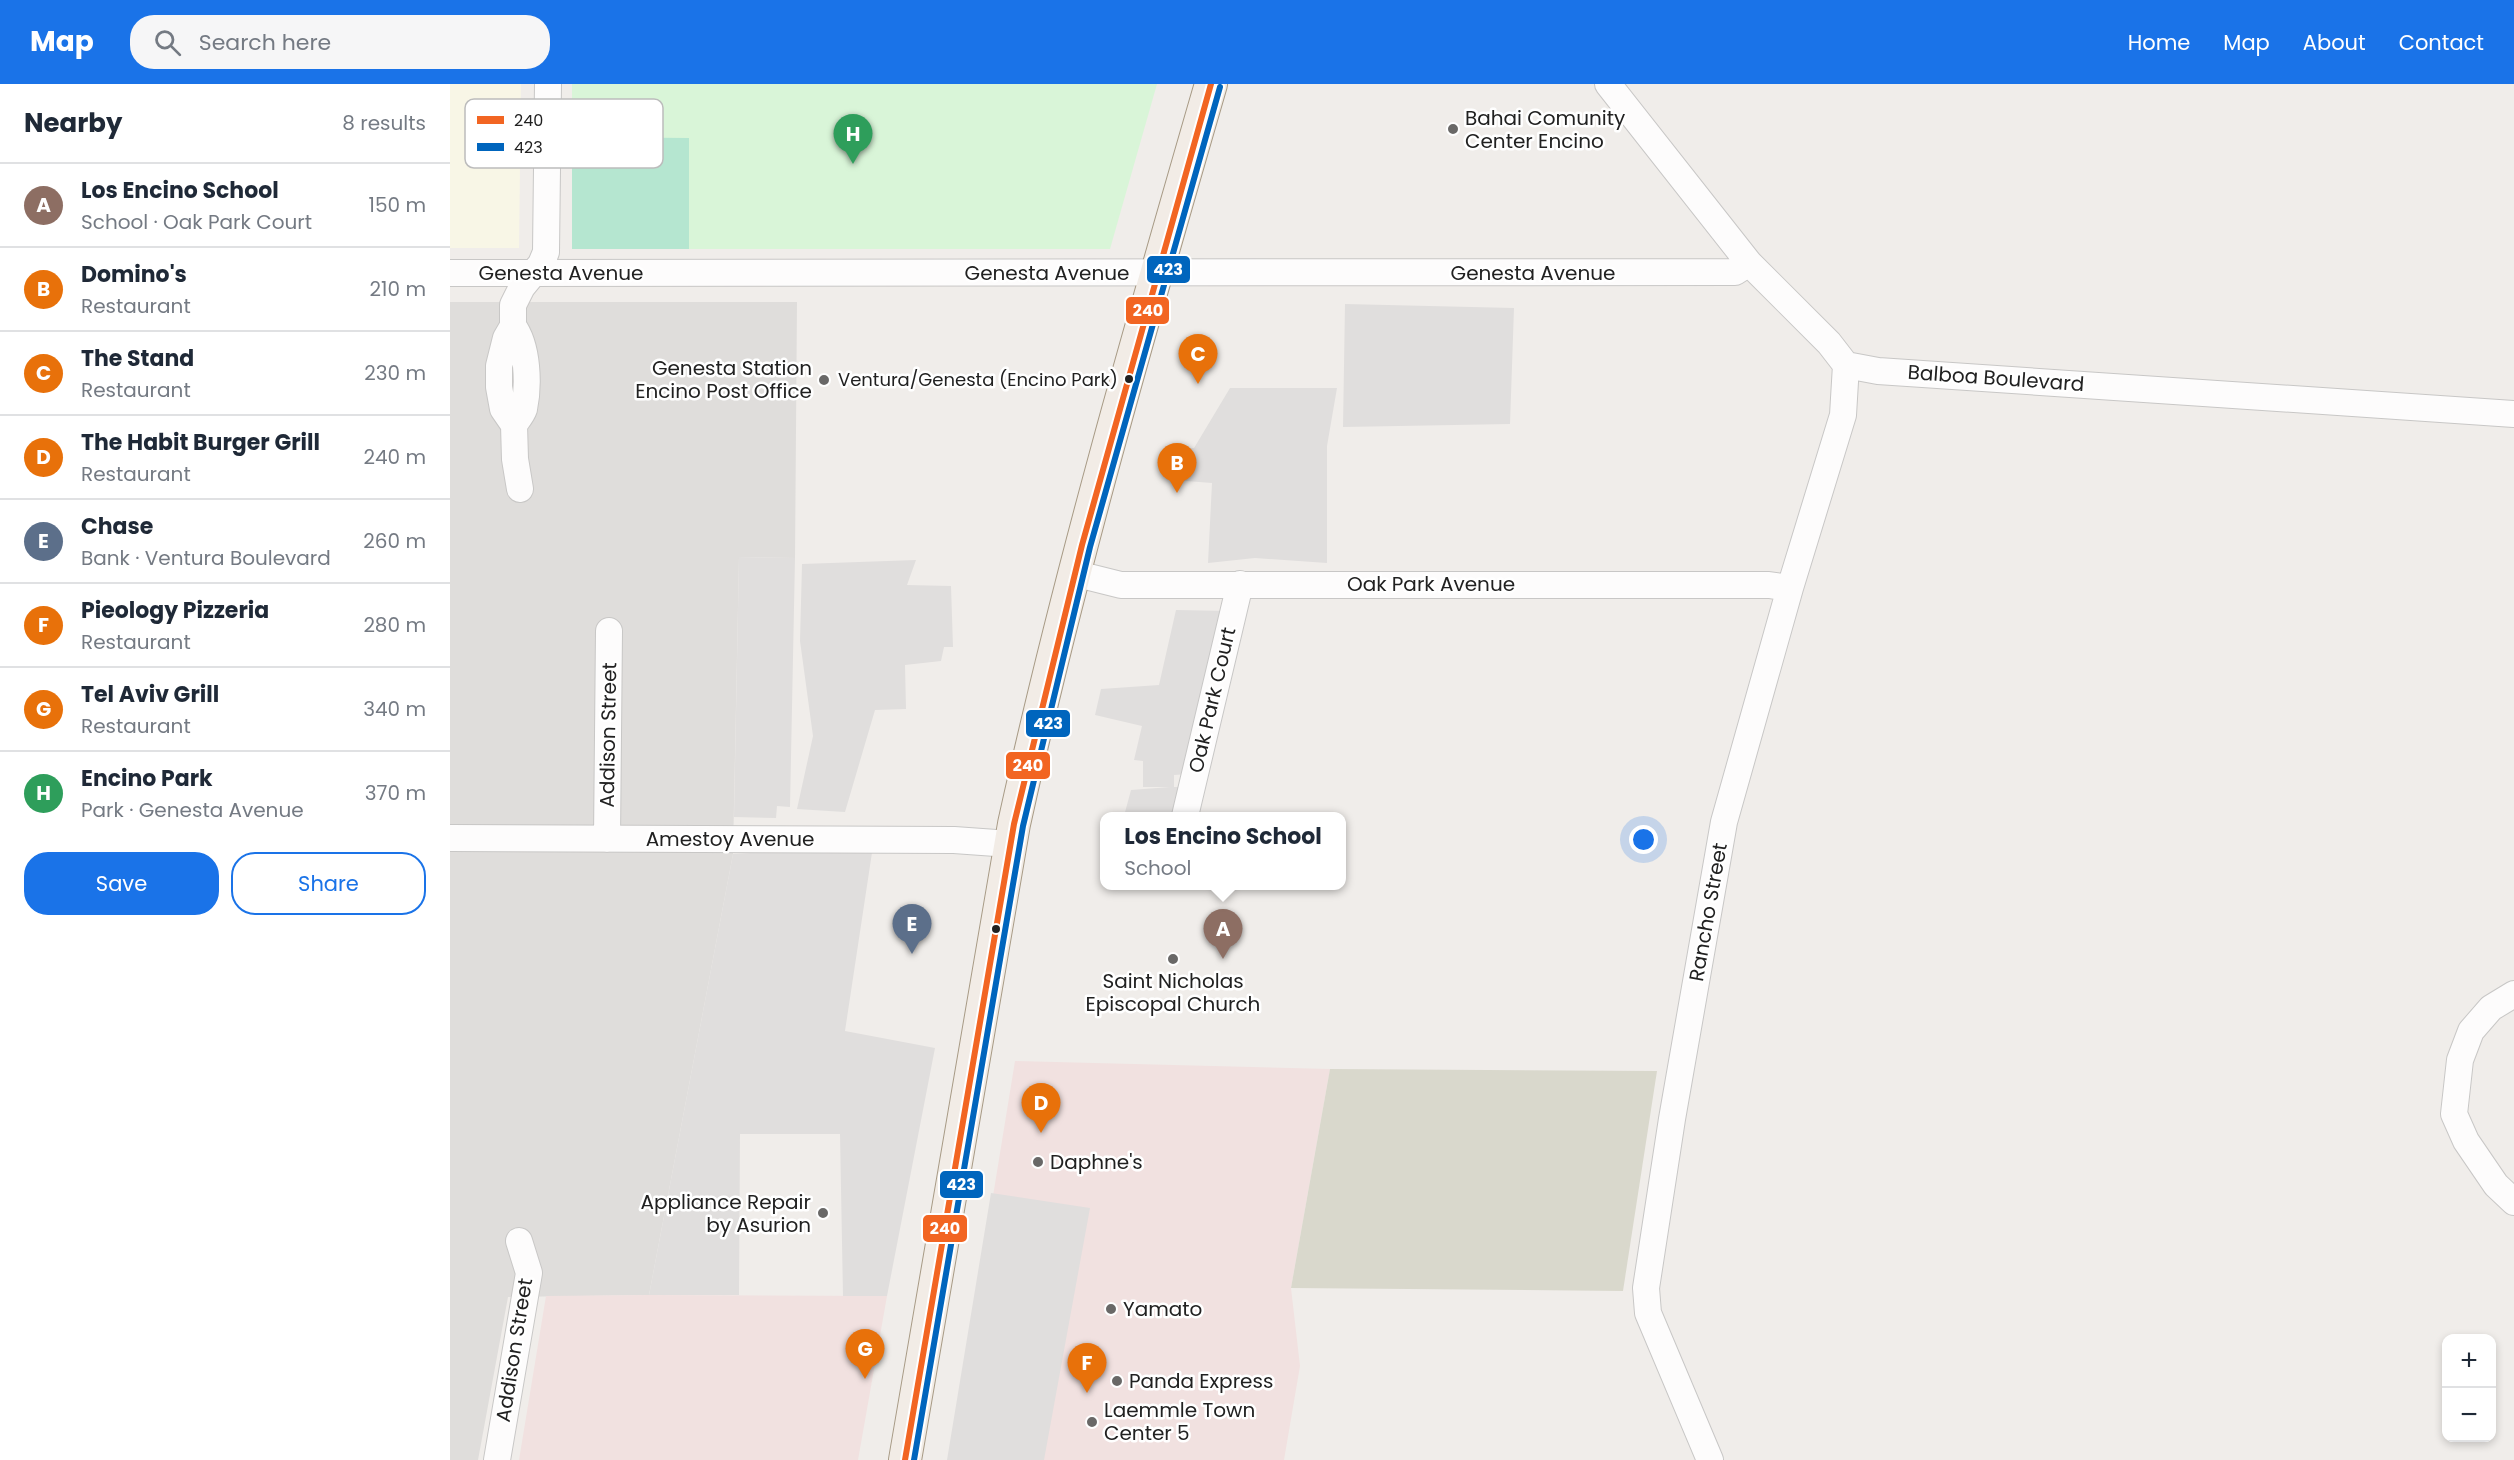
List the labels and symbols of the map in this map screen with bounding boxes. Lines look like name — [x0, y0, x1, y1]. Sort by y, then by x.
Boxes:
legend — [465, 99, 663, 168]
place label: Bahai Comunity Center Encino — [1465, 104, 1625, 155]
text: 240 — [514, 109, 543, 132]
pin: H — [834, 115, 872, 164]
marker: Bahai Comunity Center Encino — [1446, 122, 1460, 136]
text: 423 — [514, 136, 543, 159]
line badge: 423 — [1146, 255, 1191, 284]
text: 423 — [1153, 258, 1183, 281]
street label: Genesta Avenue — [479, 259, 643, 287]
street label: Genesta Avenue — [965, 259, 1129, 287]
street label: Genesta Avenue — [1451, 259, 1615, 287]
line badge: 240 — [1125, 296, 1170, 325]
text: 240 — [1133, 299, 1163, 322]
pin: C — [1178, 334, 1218, 384]
place label: Genesta Station Encino Post Office — [635, 354, 812, 405]
street label: Balboa Boulevard — [1907, 358, 2085, 398]
place label: Ventura/Genesta (Encino Park) — [838, 367, 1118, 392]
marker: Genesta Station Encino Post Office — [817, 373, 831, 387]
marker: Ventura/Genesta (Encino Park) — [1123, 373, 1135, 385]
pin: B — [1158, 444, 1196, 493]
street label: Oak Park Avenue — [1347, 570, 1515, 598]
street label: Oak Park Court — [1182, 624, 1242, 776]
street label: Addison Street — [593, 662, 623, 808]
line badge: 423 — [1025, 709, 1071, 738]
text: 423 — [1033, 712, 1063, 735]
line badge: 240 — [1005, 751, 1051, 780]
text: 240 — [1013, 754, 1043, 777]
street label: Amestoy Avenue — [646, 825, 814, 853]
your location — [1629, 825, 1658, 854]
street label: Rancho Street — [1682, 841, 1734, 983]
pin: E — [892, 904, 932, 954]
pin: A — [1204, 910, 1242, 959]
unlabelled marker — [990, 923, 1002, 935]
marker: Saint Nicholas Episcopal Church — [1166, 952, 1180, 966]
place label: Saint Nicholas Episcopal Church — [1086, 967, 1260, 1018]
pin: D — [1022, 1084, 1060, 1133]
place label: Daphne's — [1050, 1148, 1143, 1176]
marker: Daphne's — [1031, 1155, 1045, 1169]
line badge: 423 — [939, 1170, 984, 1199]
text: 423 — [946, 1173, 976, 1196]
place label: Appliance Repair by Asurion — [640, 1188, 811, 1239]
marker: Appliance Repair by Asurion — [816, 1206, 830, 1220]
line badge: 240 — [922, 1214, 968, 1243]
text: 240 — [930, 1217, 960, 1240]
street label: Addison Street — [489, 1276, 539, 1424]
place label: Yamato — [1123, 1295, 1202, 1323]
marker: Yamato — [1104, 1302, 1118, 1316]
pin: G — [846, 1330, 884, 1379]
pin: F — [1068, 1344, 1106, 1393]
place label: Panda Express — [1129, 1367, 1273, 1395]
marker: Panda Express — [1110, 1374, 1124, 1388]
place label: Laemmle Town Center 5 — [1104, 1396, 1255, 1447]
marker: Laemmle Town Center 5 — [1085, 1415, 1099, 1429]

